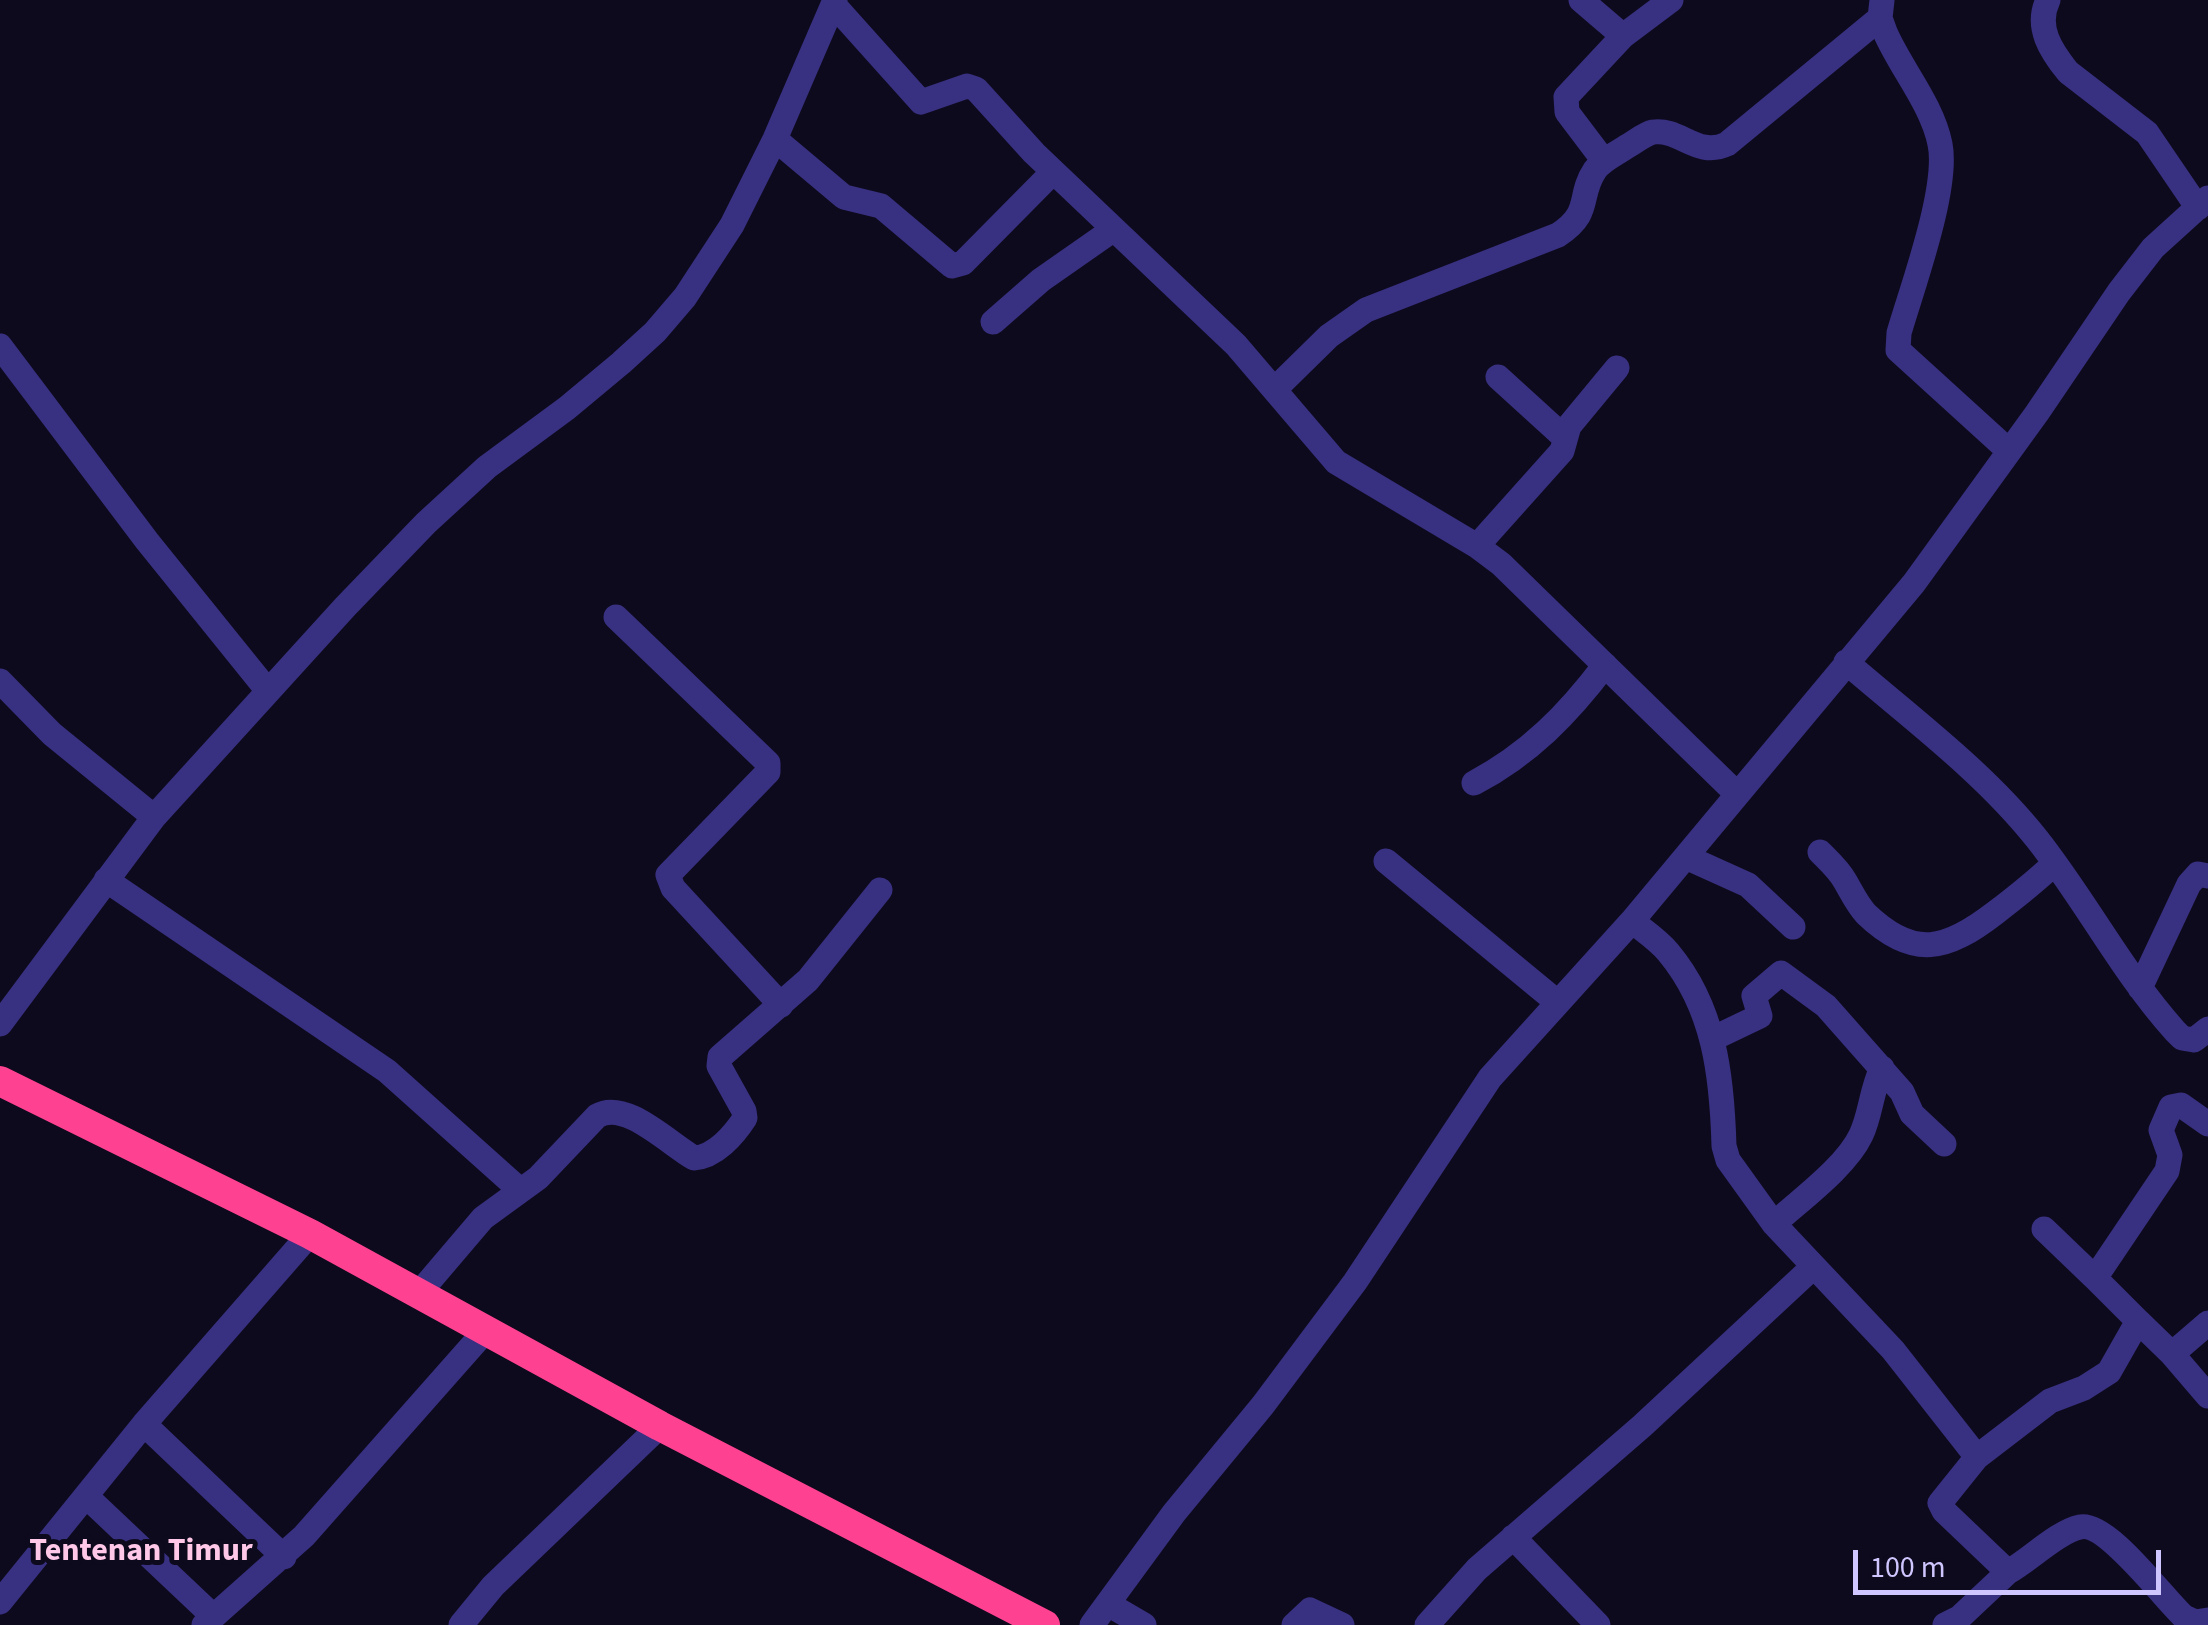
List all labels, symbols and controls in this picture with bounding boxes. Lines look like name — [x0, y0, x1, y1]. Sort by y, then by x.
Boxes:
scale bar — [1858, 1530, 2166, 1592]
district label: Tentenan Timur — [29, 1534, 253, 1572]
text: 100 m — [1870, 1546, 1946, 1589]

